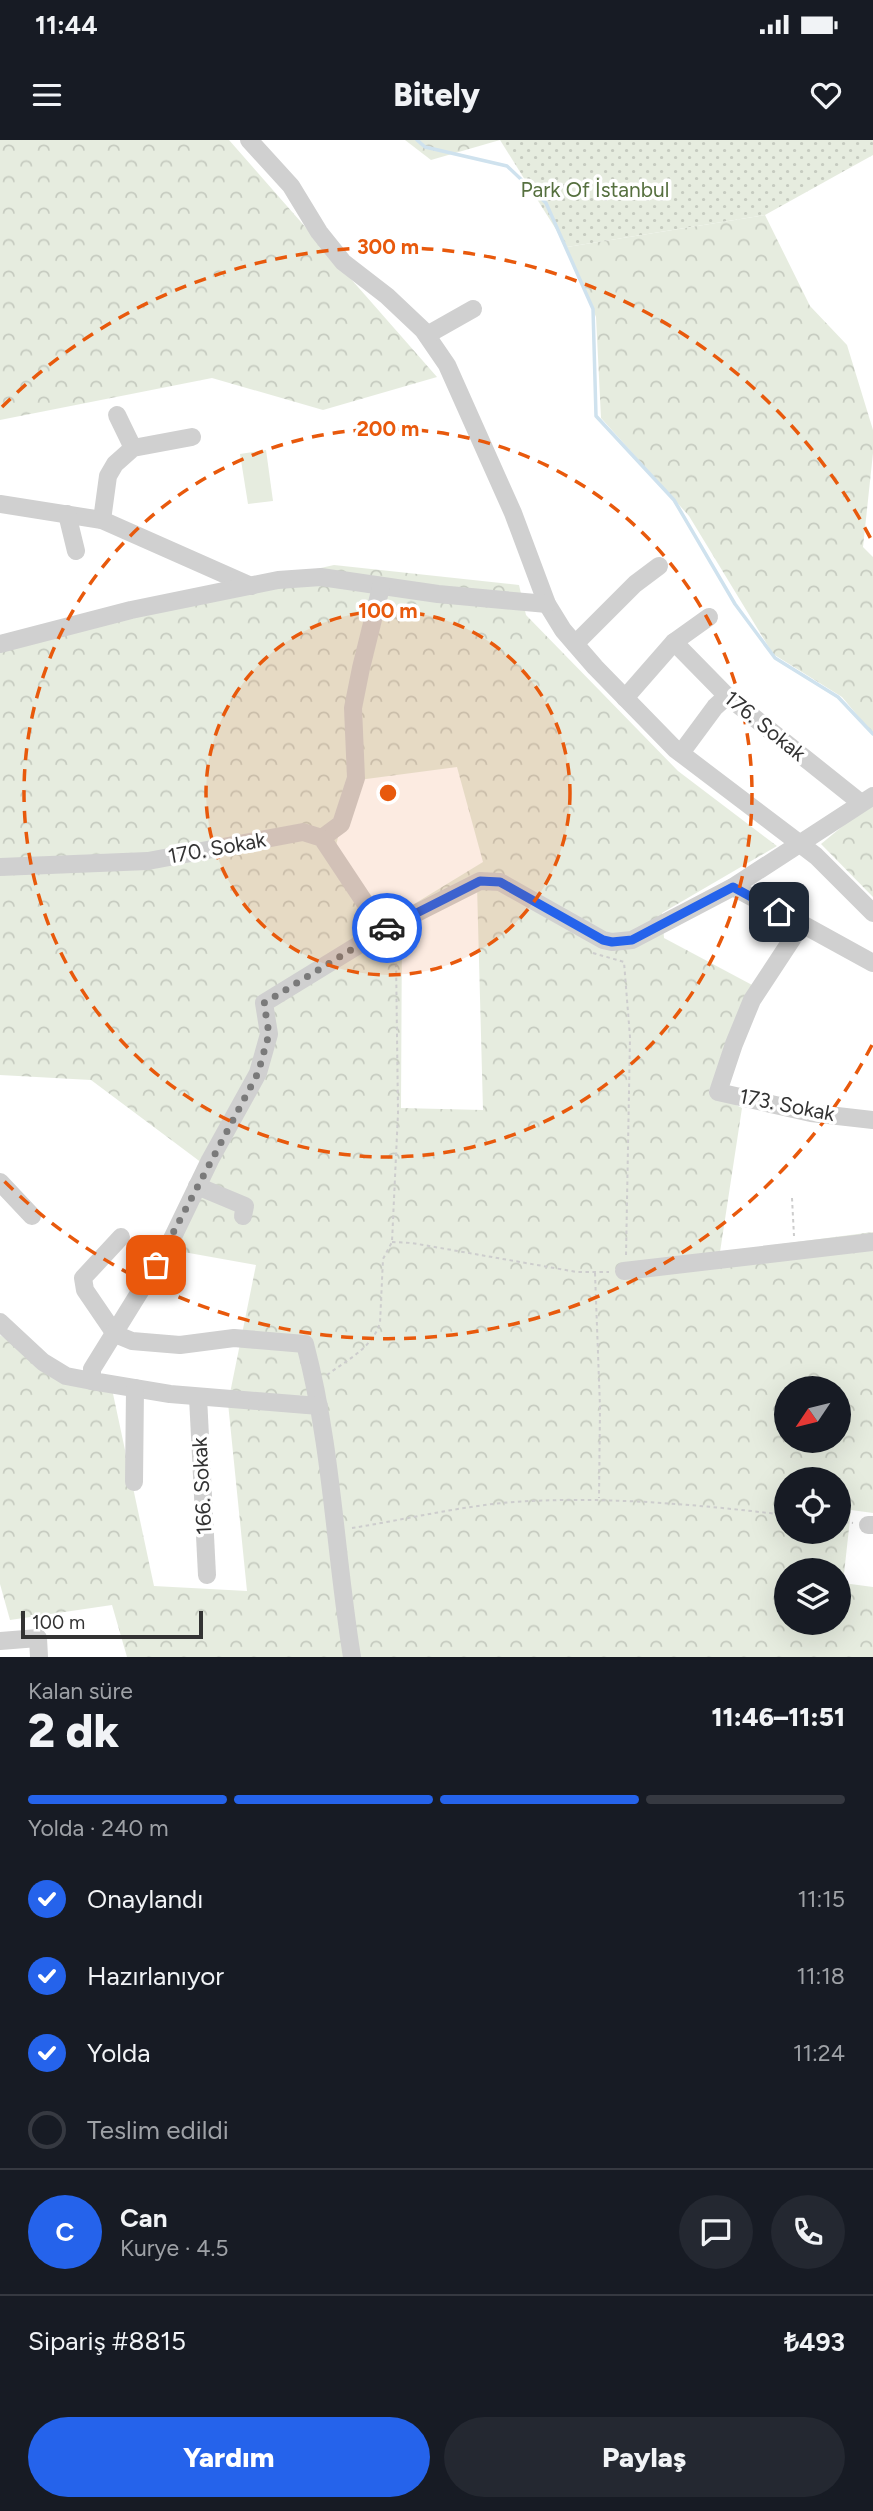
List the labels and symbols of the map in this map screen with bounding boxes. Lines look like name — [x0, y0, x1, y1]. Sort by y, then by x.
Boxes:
park label: Park Of İstanbul — [521, 177, 669, 202]
text: 300 m — [357, 234, 419, 259]
text: 200 m — [357, 416, 419, 441]
text: 100 m — [358, 598, 418, 623]
street label: 176. Sokak — [720, 685, 812, 766]
centre of rings — [376, 781, 400, 805]
street label: 170. Sokak — [166, 826, 269, 868]
pin — [749, 882, 809, 942]
courier — [352, 893, 422, 963]
street label: 173. Sokak — [737, 1083, 838, 1126]
pin — [126, 1235, 186, 1295]
north arrow — [774, 1376, 850, 1452]
street label: 166. Sokak — [186, 1436, 217, 1536]
scale bar — [21, 1608, 203, 1640]

